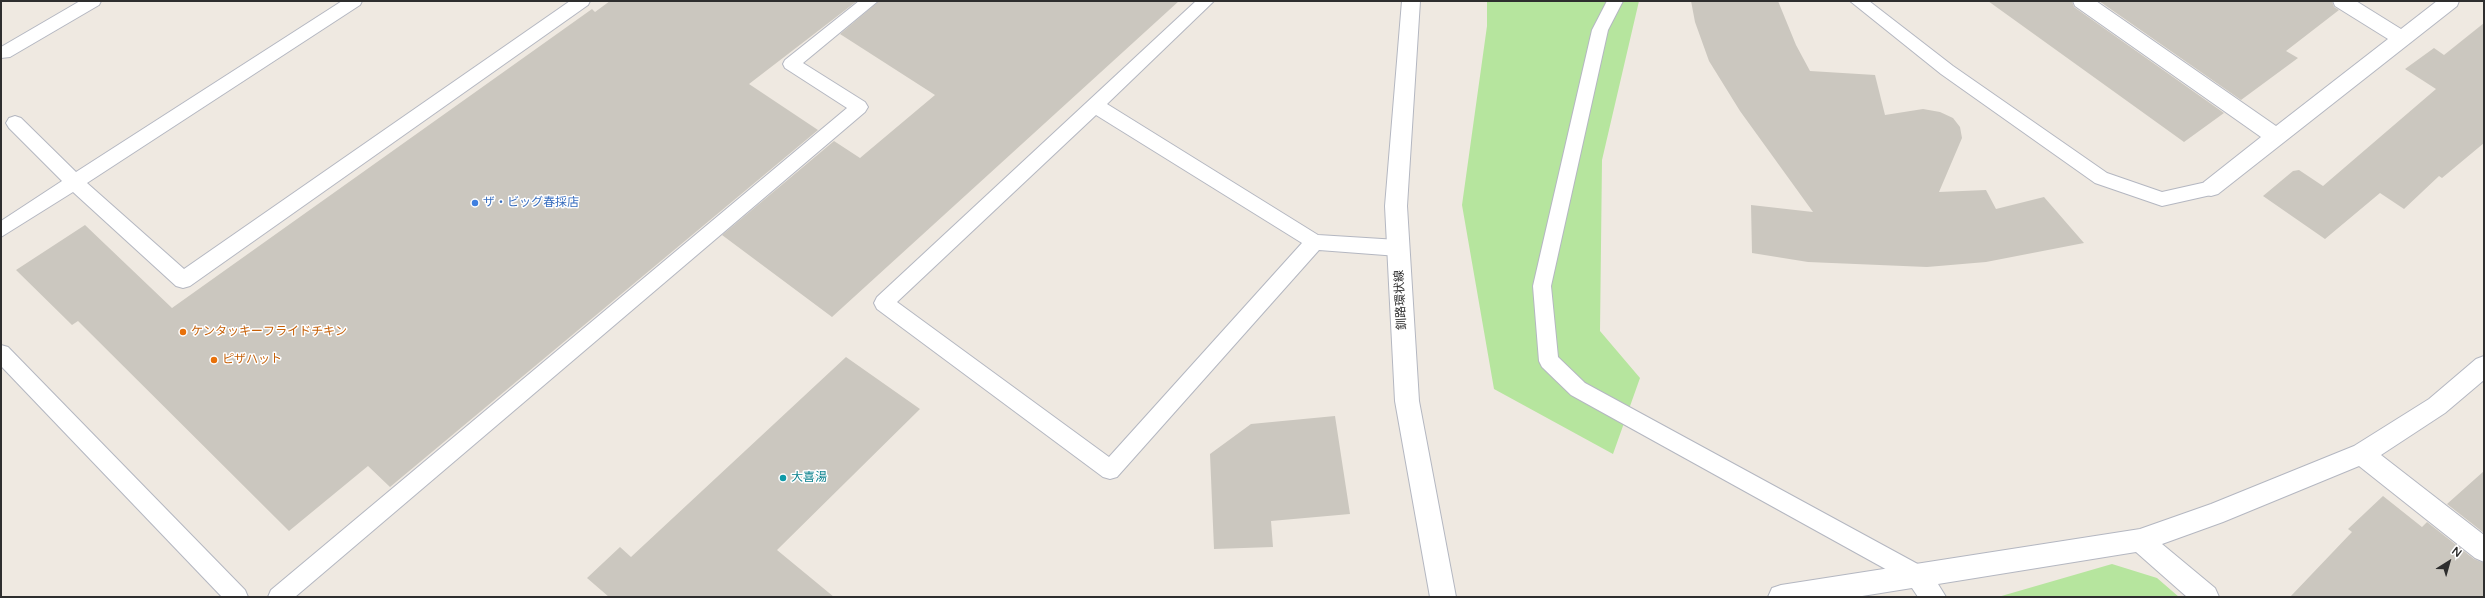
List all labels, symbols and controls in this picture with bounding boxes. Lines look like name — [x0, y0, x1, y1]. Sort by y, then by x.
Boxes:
place label: ザ・ビッグ春採店 — [483, 196, 579, 210]
marker: ザ・ビッグ春採店 — [470, 198, 480, 208]
street label: 釧路環状線 — [1392, 270, 1410, 330]
place label: ケンタッキーフライドチキン — [191, 325, 347, 339]
marker: ケンタッキーフライドチキン — [178, 327, 188, 337]
place label: ピザハット — [222, 353, 282, 367]
marker: ピザハット — [209, 355, 219, 365]
place label: 大喜湯 — [791, 471, 827, 485]
marker: 大喜湯 — [778, 473, 788, 483]
north arrow — [2429, 542, 2469, 582]
text: N — [2449, 544, 2464, 560]

